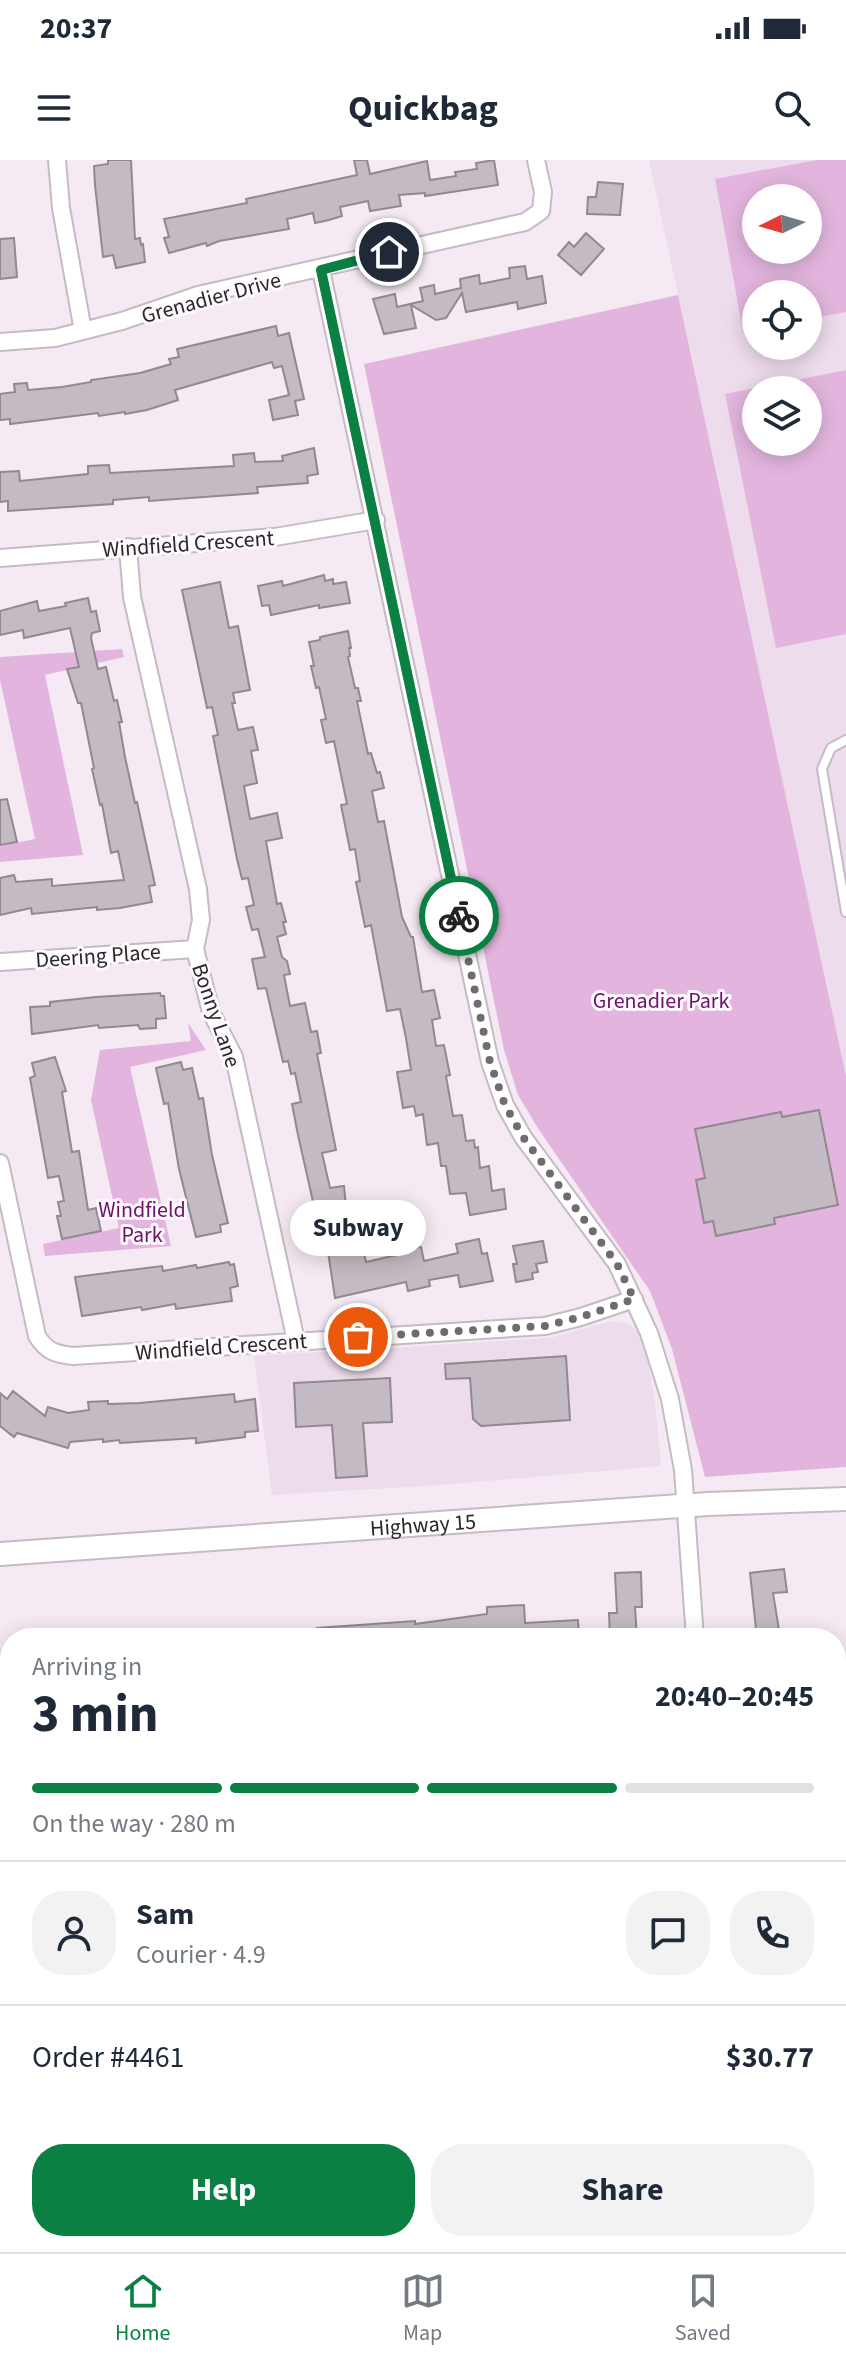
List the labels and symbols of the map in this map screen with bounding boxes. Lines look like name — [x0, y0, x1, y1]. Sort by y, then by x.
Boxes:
north arrow — [742, 184, 822, 264]
pin — [355, 218, 423, 286]
street label: Grenadier Drive — [138, 264, 285, 332]
street label: Windfield Crescent — [101, 522, 276, 566]
courier — [419, 876, 499, 956]
street label: Deering Place — [34, 936, 162, 976]
street label: Bonny Lane — [183, 959, 249, 1072]
park label: Grenadier Park — [593, 985, 729, 1017]
park label: Windfield Park — [98, 1194, 186, 1251]
callout: Subway — [290, 1201, 426, 1257]
pin — [324, 1303, 392, 1371]
street label: Windfield Crescent — [134, 1325, 309, 1369]
street label: Highway 15 — [369, 1505, 477, 1545]

